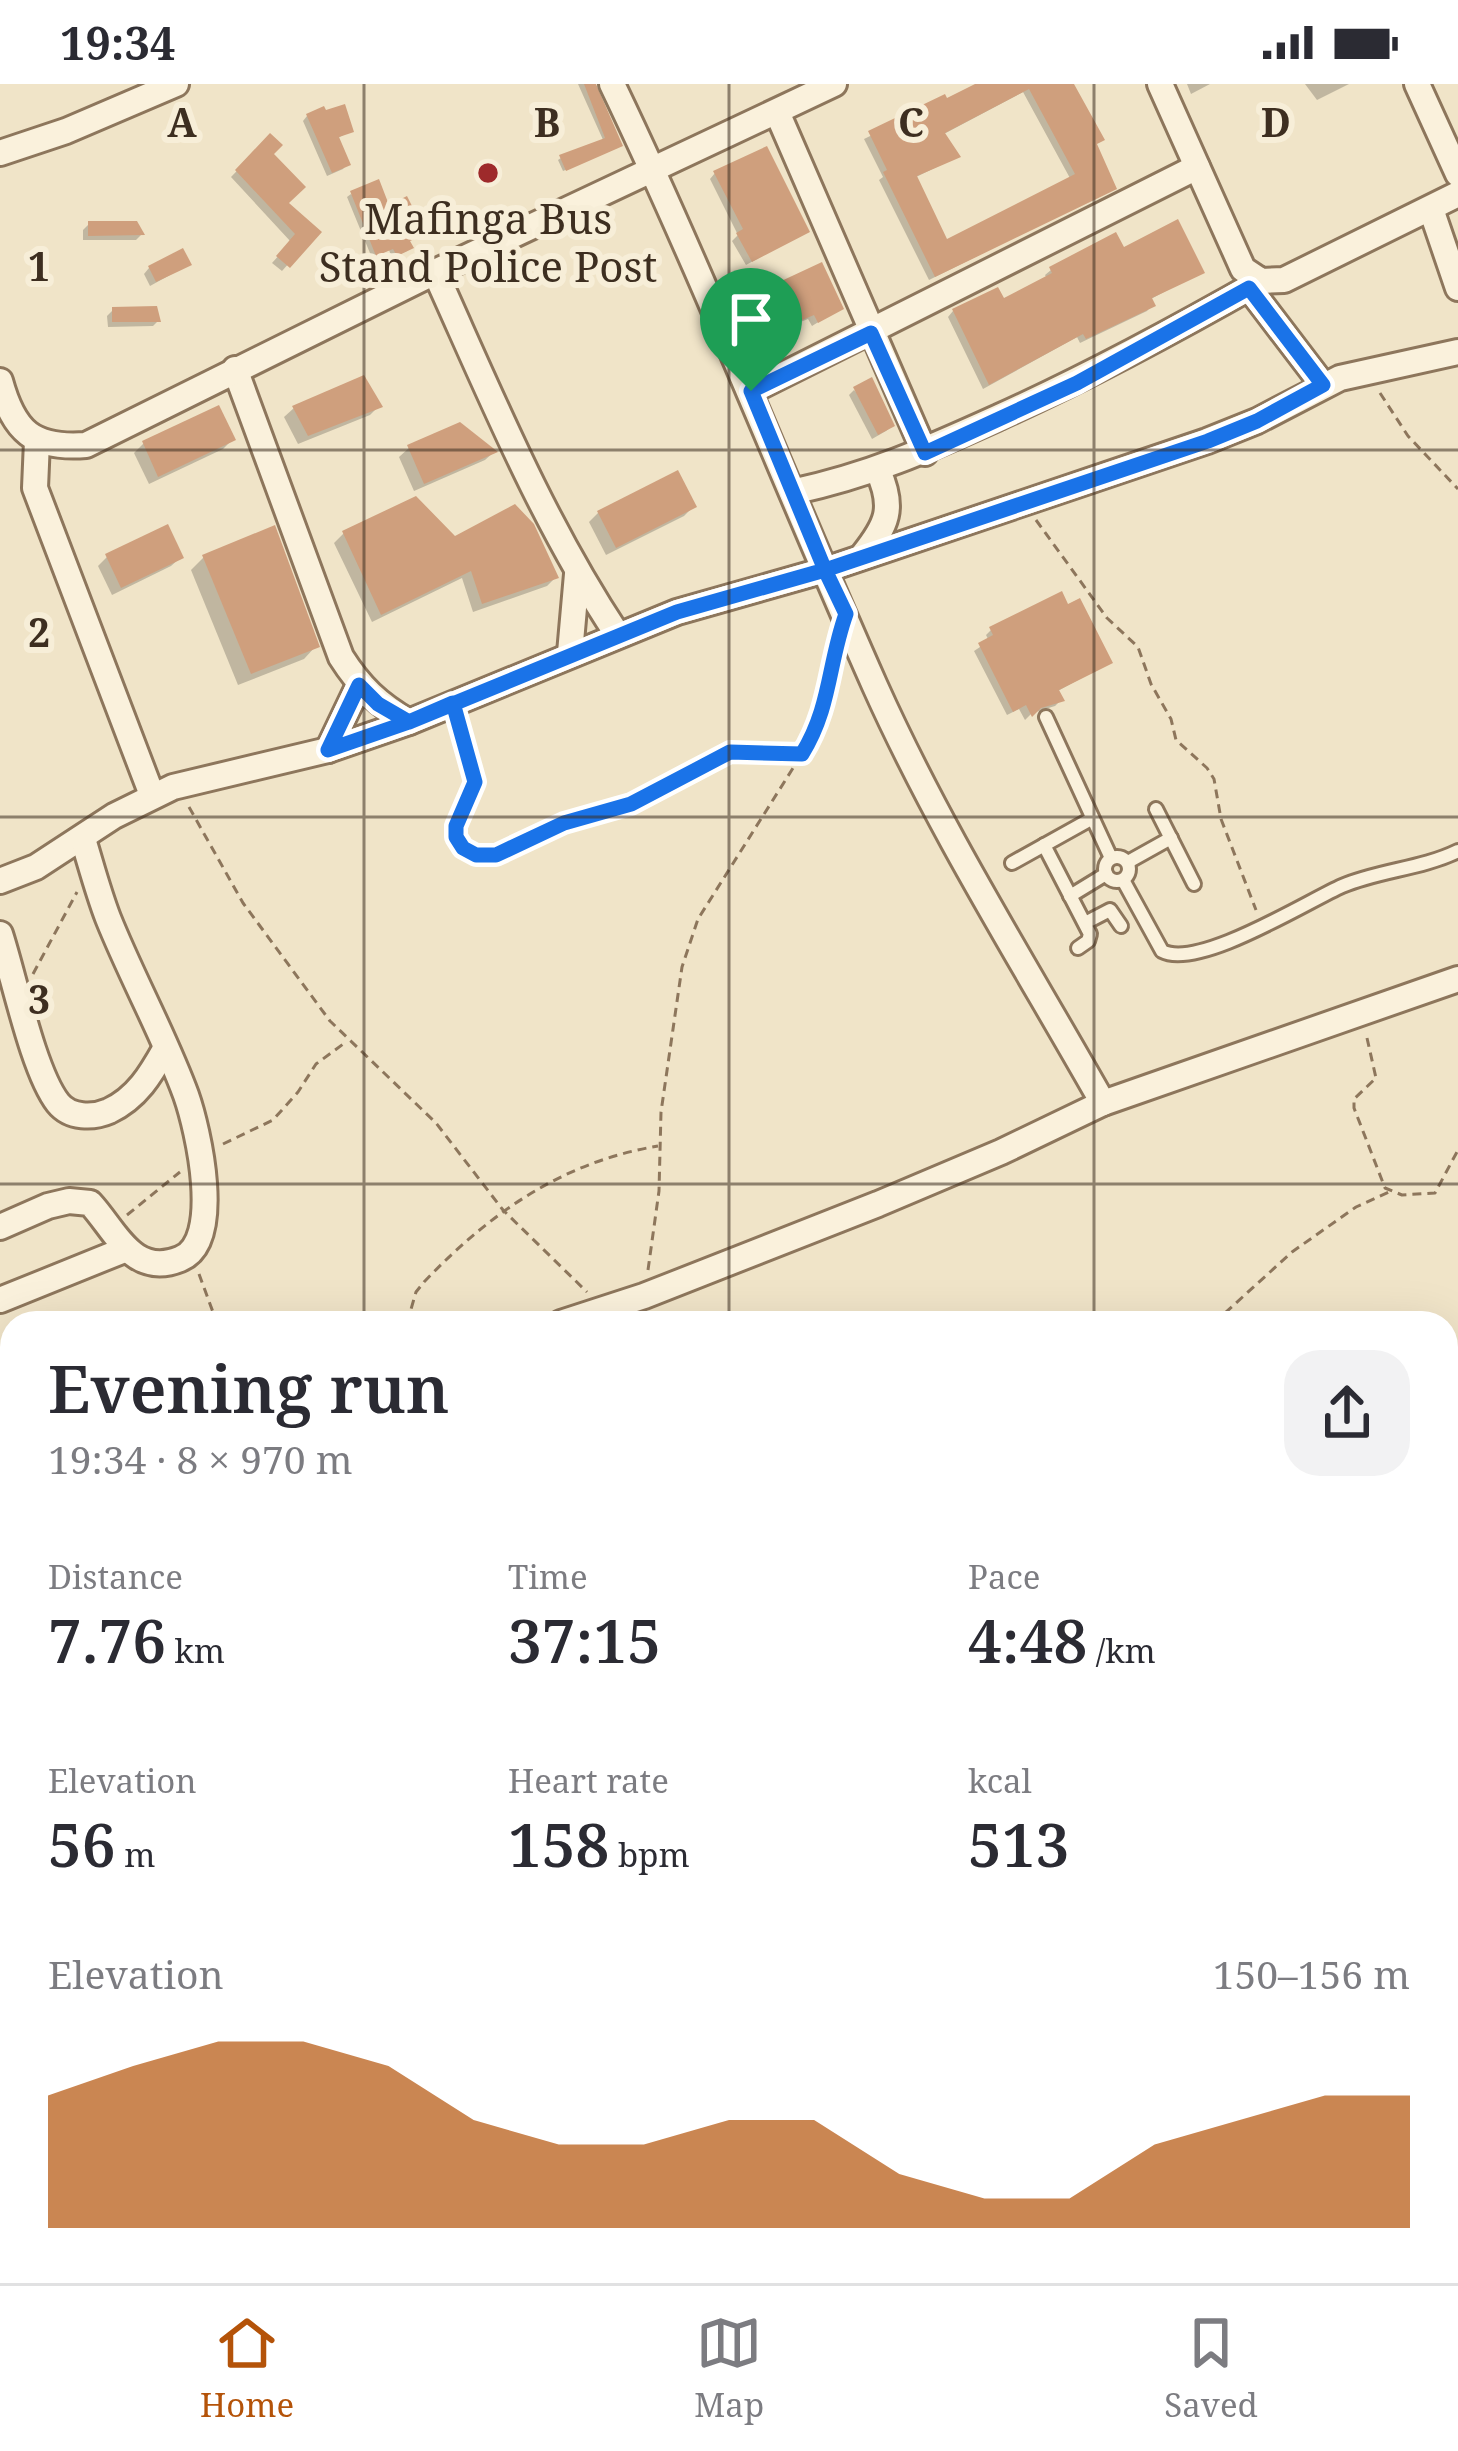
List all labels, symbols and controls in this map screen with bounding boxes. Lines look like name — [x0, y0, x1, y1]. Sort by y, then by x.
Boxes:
text: 19:34 — [60, 12, 175, 73]
text: A — [167, 95, 197, 148]
text: B — [534, 95, 560, 148]
text: C — [898, 95, 924, 148]
text: D — [1261, 95, 1291, 148]
marker: Mafinga Bus Stand Police Post — [475, 160, 501, 186]
place label: Mafinga Bus Stand Police Post — [319, 189, 657, 294]
text: 1 — [28, 239, 50, 292]
pin — [700, 268, 802, 391]
icon: arrive — [718, 286, 784, 352]
text: 2 — [28, 605, 50, 658]
text: 3 — [28, 972, 50, 1025]
text: Evening run — [48, 1342, 449, 1432]
button: share — [1284, 1350, 1410, 1476]
text: 19:34 · 8 × 970 m — [48, 1432, 353, 1485]
text: Distance — [48, 1554, 183, 1599]
text: Time — [508, 1554, 588, 1599]
text: Pace — [968, 1554, 1040, 1599]
text: 7.76 — [48, 1599, 166, 1681]
text: 37:15 — [508, 1599, 661, 1681]
text: 4:48 — [968, 1599, 1087, 1681]
text: km — [166, 1628, 225, 1673]
text: /km — [1087, 1628, 1156, 1673]
text: Elevation — [48, 1758, 197, 1803]
text: Heart rate — [508, 1758, 669, 1803]
text: kcal — [968, 1758, 1032, 1803]
text: 56 — [48, 1803, 116, 1885]
text: 158 — [508, 1803, 609, 1885]
text: 513 — [968, 1803, 1069, 1885]
text: m — [116, 1832, 155, 1877]
text: bpm — [609, 1832, 690, 1877]
text: Elevation — [48, 1947, 224, 2000]
text: 150–156 m — [1213, 1947, 1410, 2000]
tab: Home — [200, 2310, 294, 2427]
tab: Map — [694, 2310, 764, 2427]
tab: Saved — [1164, 2310, 1258, 2427]

